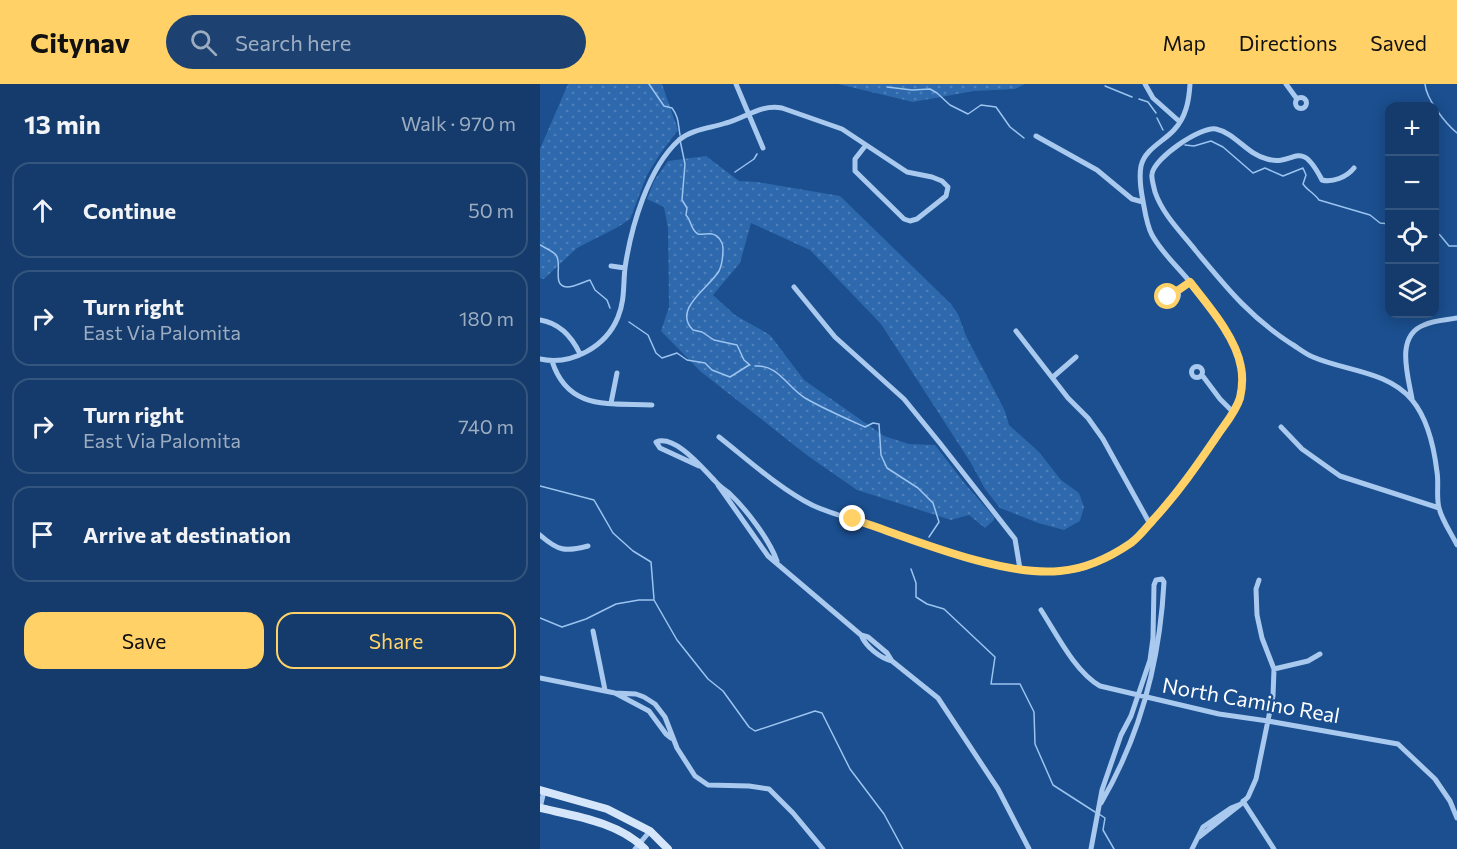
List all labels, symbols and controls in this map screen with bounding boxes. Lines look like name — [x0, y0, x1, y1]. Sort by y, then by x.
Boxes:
search box — [166, 15, 586, 69]
text: Citynav — [30, 25, 130, 59]
icon: search — [187, 26, 220, 59]
text: Search here — [235, 29, 351, 56]
text: Map — [1163, 30, 1206, 55]
text: Directions — [1239, 30, 1337, 55]
text: Saved — [1370, 30, 1427, 55]
map controls — [1385, 102, 1439, 318]
button: + — [1385, 102, 1439, 156]
text: 13 min — [24, 108, 101, 139]
text: Walk · 970 m — [401, 111, 516, 135]
button: − — [1385, 156, 1439, 210]
icon: ahead — [26, 194, 59, 227]
text: Continue — [83, 197, 176, 224]
text: 50 m — [468, 198, 514, 222]
button: locate — [1385, 210, 1439, 264]
button: layers — [1385, 264, 1439, 318]
route start — [1154, 283, 1180, 309]
text: Turn right — [83, 293, 184, 320]
icon: right — [26, 302, 59, 335]
text: 180 m — [459, 306, 514, 330]
text: East Via Palomita — [83, 320, 241, 344]
text: Turn right — [83, 401, 184, 428]
icon: right — [26, 410, 59, 443]
text: 740 m — [458, 414, 514, 438]
text: East Via Palomita — [83, 428, 241, 452]
route end — [839, 505, 865, 531]
icon: arrive — [26, 518, 59, 551]
text: Arrive at destination — [83, 521, 291, 548]
button: Save — [24, 612, 264, 669]
button: Share — [276, 612, 516, 669]
street label: North Camino Real — [1161, 672, 1342, 727]

